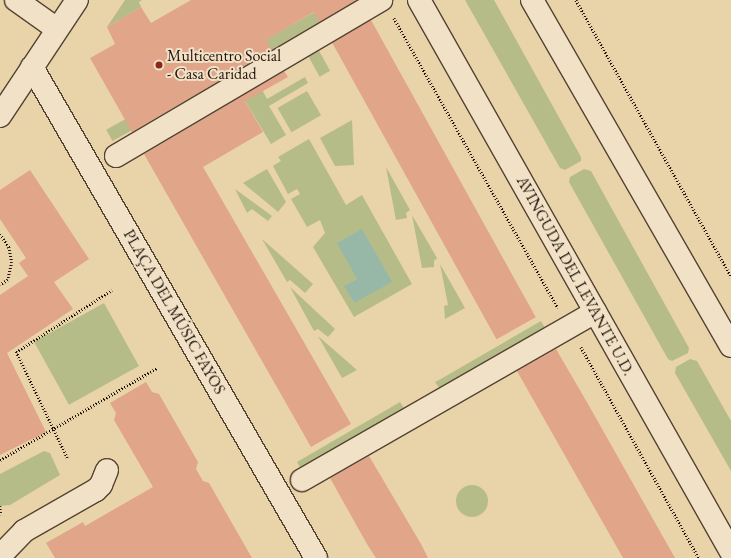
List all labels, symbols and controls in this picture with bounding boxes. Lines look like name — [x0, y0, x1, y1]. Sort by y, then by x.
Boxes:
place label: Multicentro Social - Casa Caridad — [167, 46, 281, 84]
marker: Multicentro Social - Casa Caridad — [154, 60, 164, 70]
street label: AVINGUDA DEL LEVANTE U.D. — [512, 173, 638, 379]
street label: PLAÇA DEL MÚSIC FAYOS — [119, 226, 229, 398]

